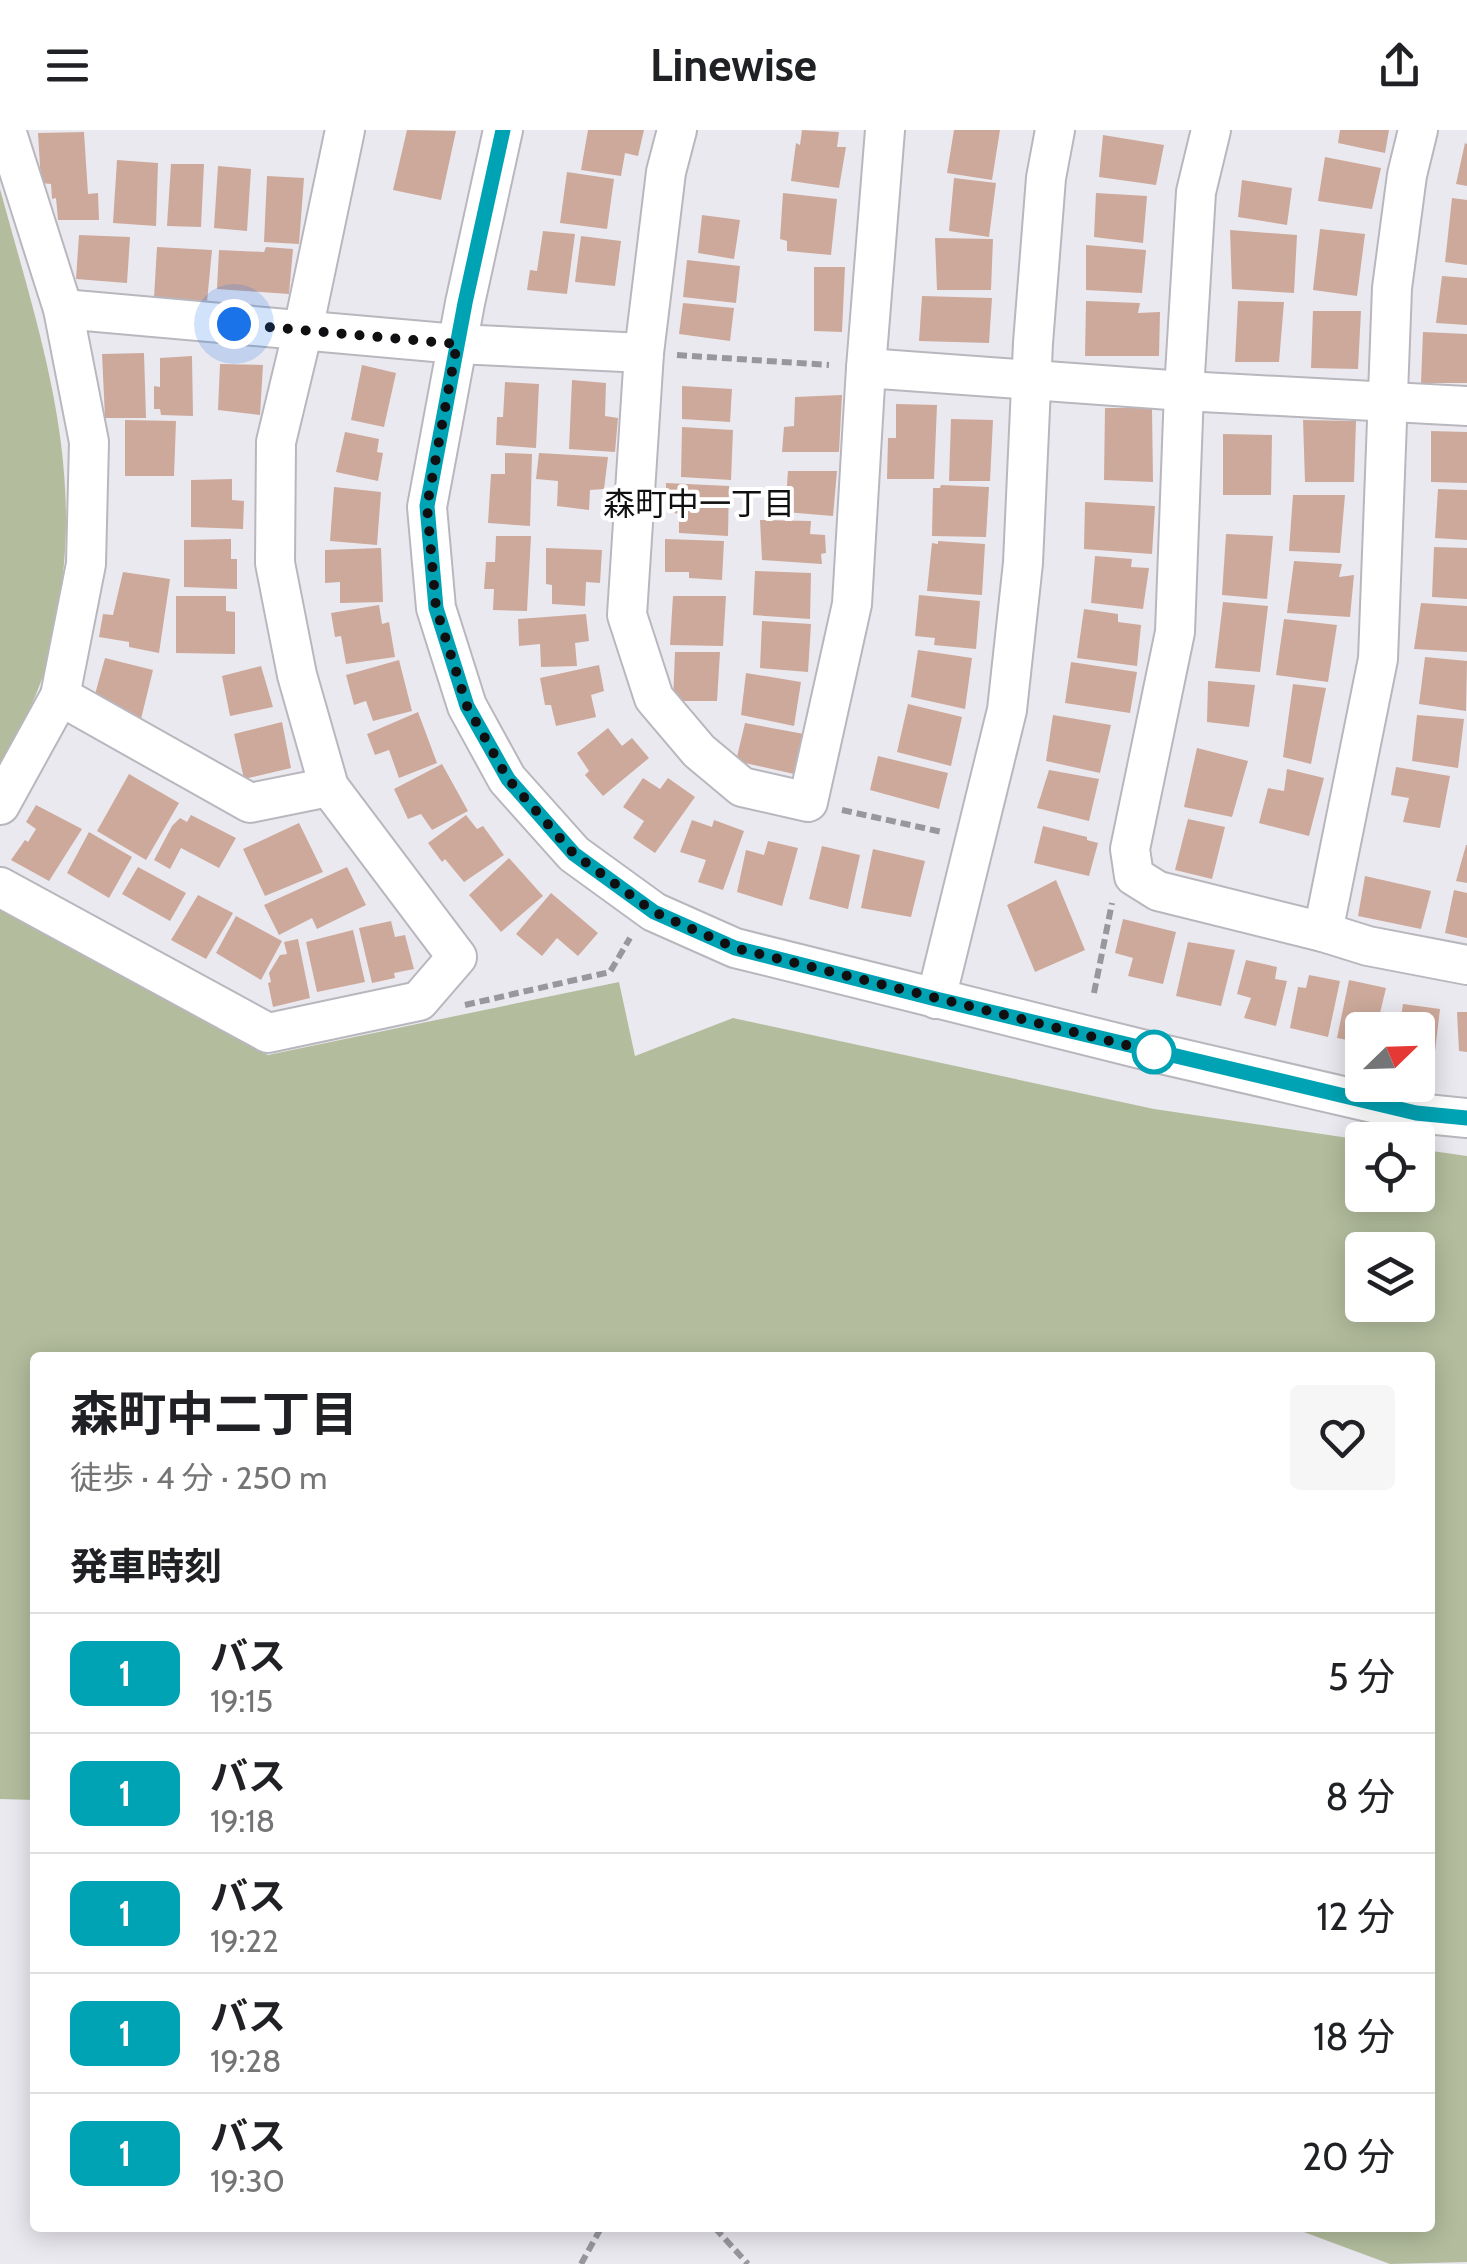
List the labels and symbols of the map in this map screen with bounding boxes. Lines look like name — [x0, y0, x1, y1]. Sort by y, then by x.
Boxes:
your location — [209, 299, 259, 349]
district label: 森町中一丁目 — [603, 484, 795, 523]
north arrow — [1345, 1012, 1435, 1102]
unlabelled marker — [1133, 1031, 1175, 1073]

